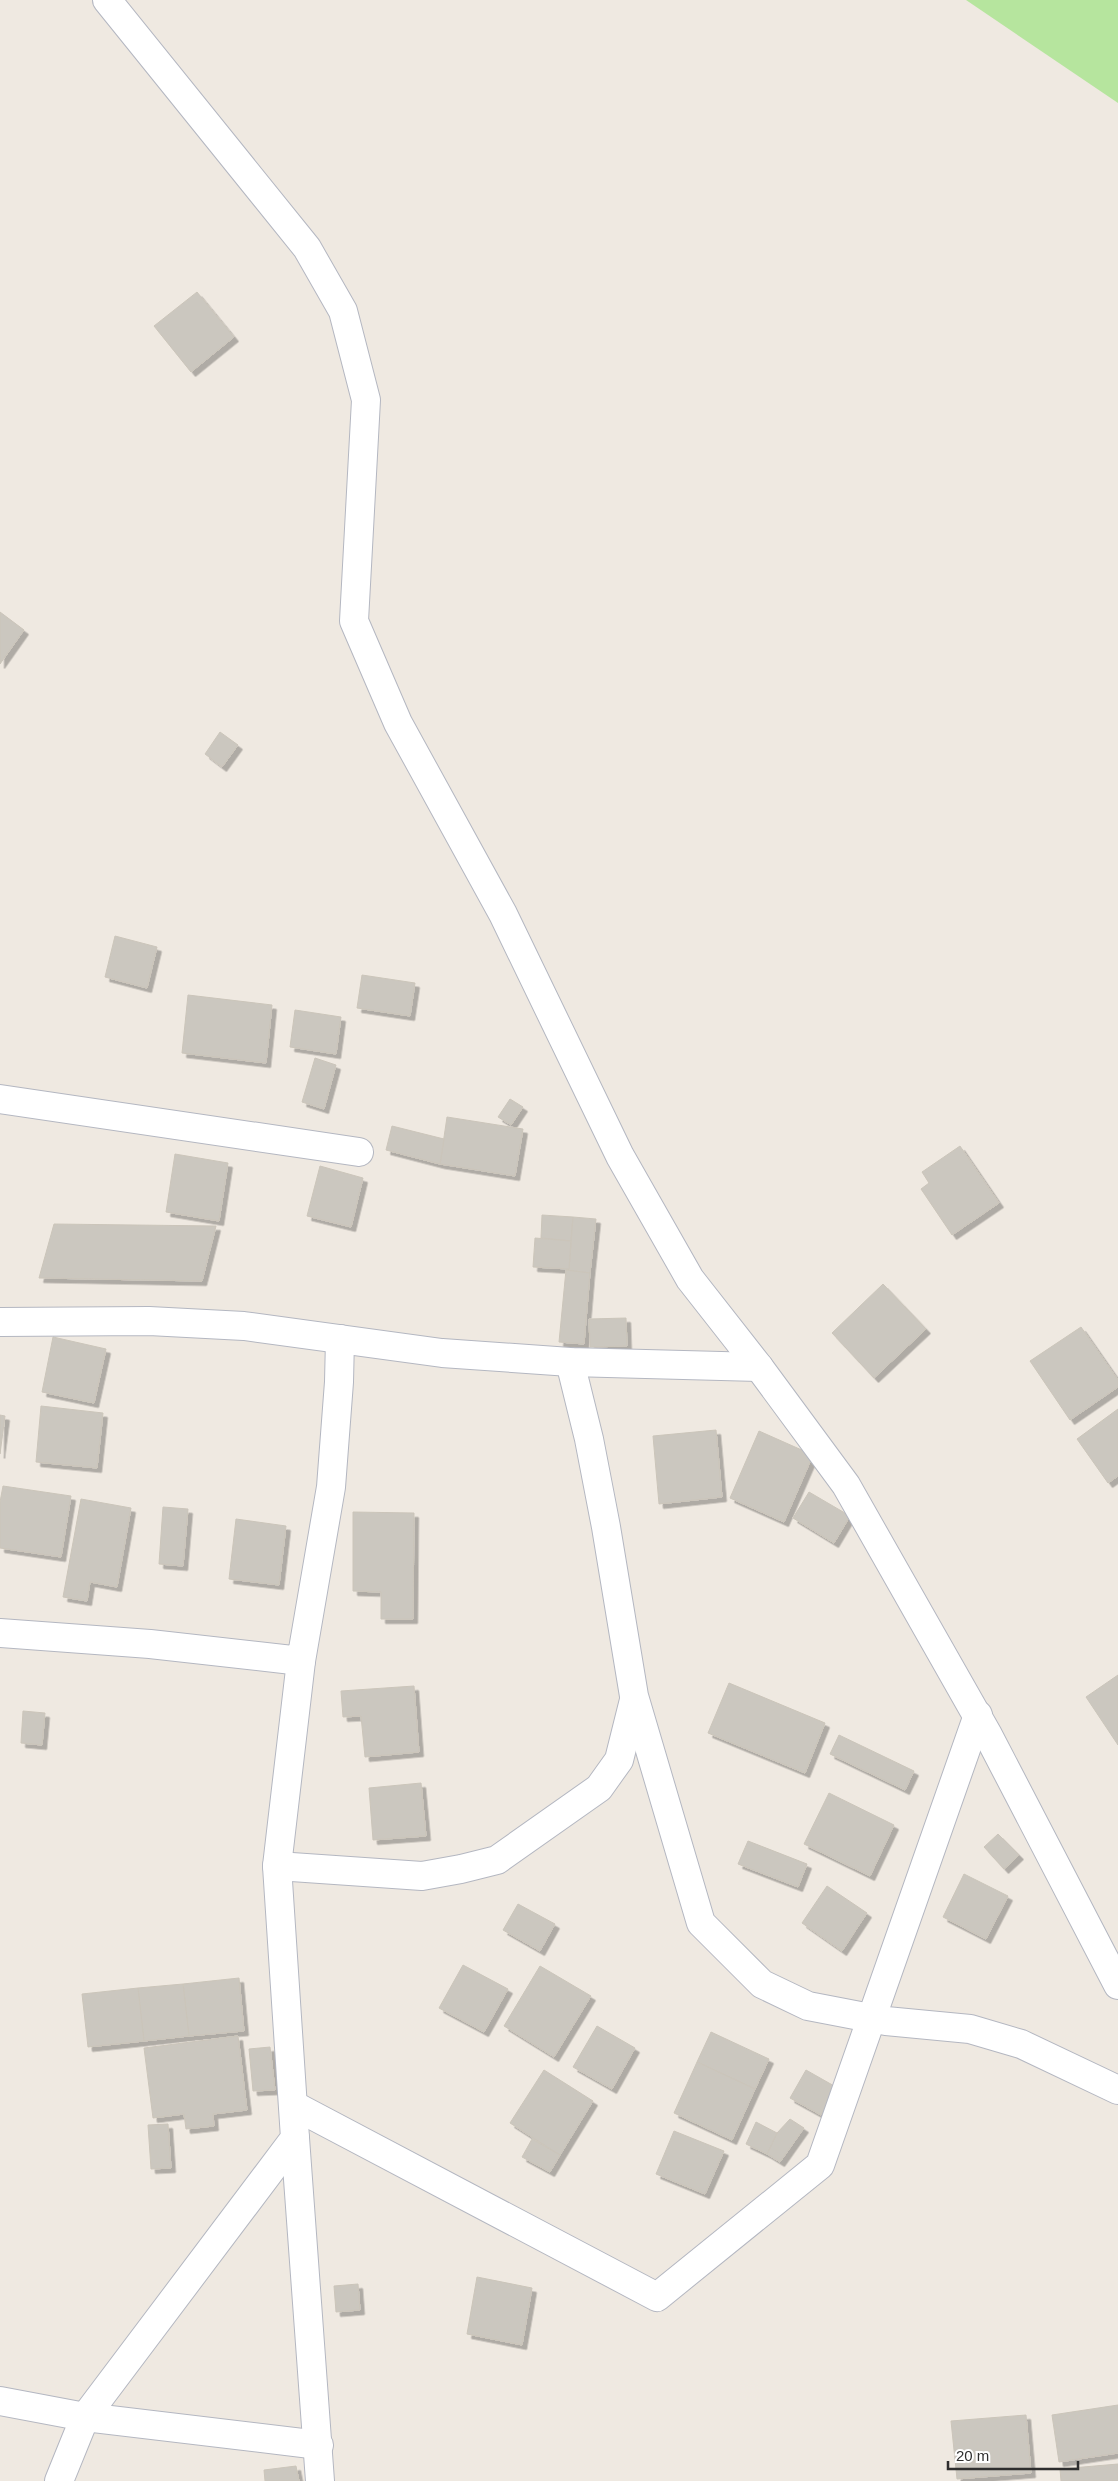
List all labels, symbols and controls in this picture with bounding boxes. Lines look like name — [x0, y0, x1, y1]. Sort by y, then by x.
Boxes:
scale bar — [948, 2438, 1078, 2470]
text: 20 m — [956, 2447, 989, 2464]

